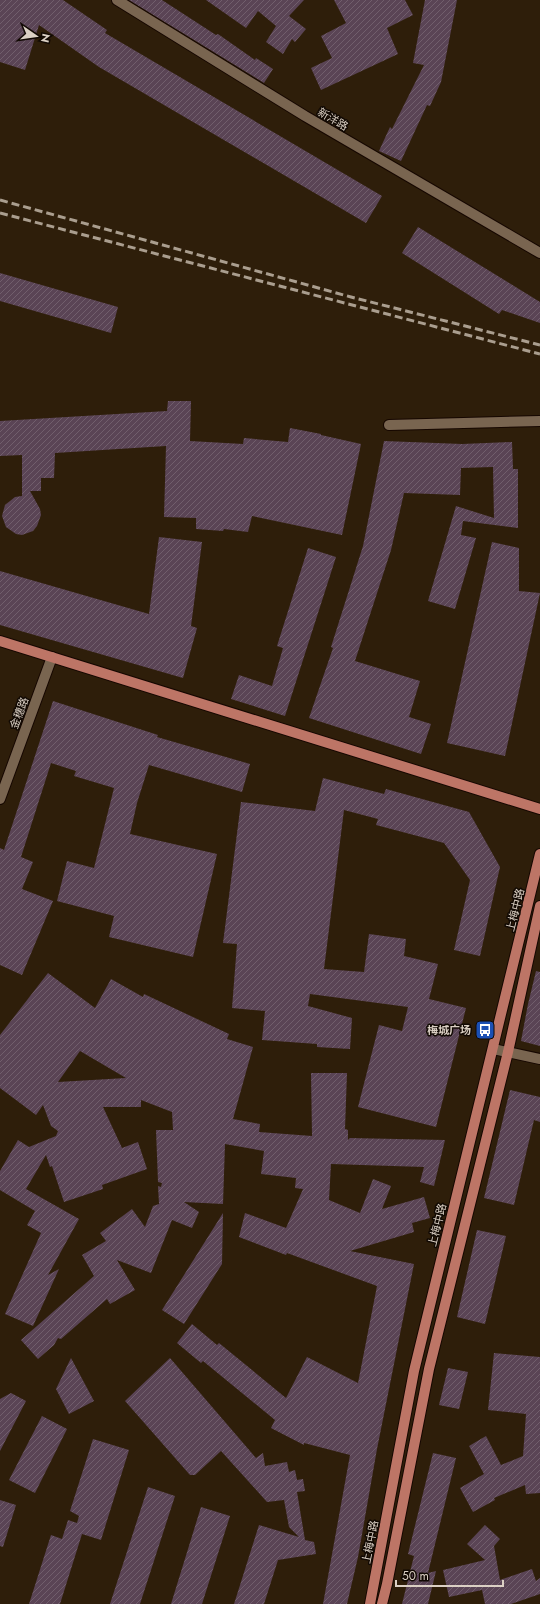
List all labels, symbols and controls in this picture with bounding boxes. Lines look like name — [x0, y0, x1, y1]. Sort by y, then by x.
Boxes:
north arrow — [16, 16, 56, 56]
text: N — [37, 32, 55, 44]
street label: 新洋路 — [315, 104, 351, 134]
street label: 金穗路 — [6, 695, 32, 731]
street label: 上梅中路 — [502, 887, 528, 933]
bus stop icon: 梅城广场 — [474, 1019, 496, 1041]
place label: 梅城广场 — [427, 1022, 471, 1038]
street label: 上梅中路 — [424, 1202, 450, 1248]
street label: 上梅中路 — [358, 1519, 382, 1565]
scale bar — [396, 1562, 503, 1588]
text: 50 m — [402, 1567, 429, 1585]

